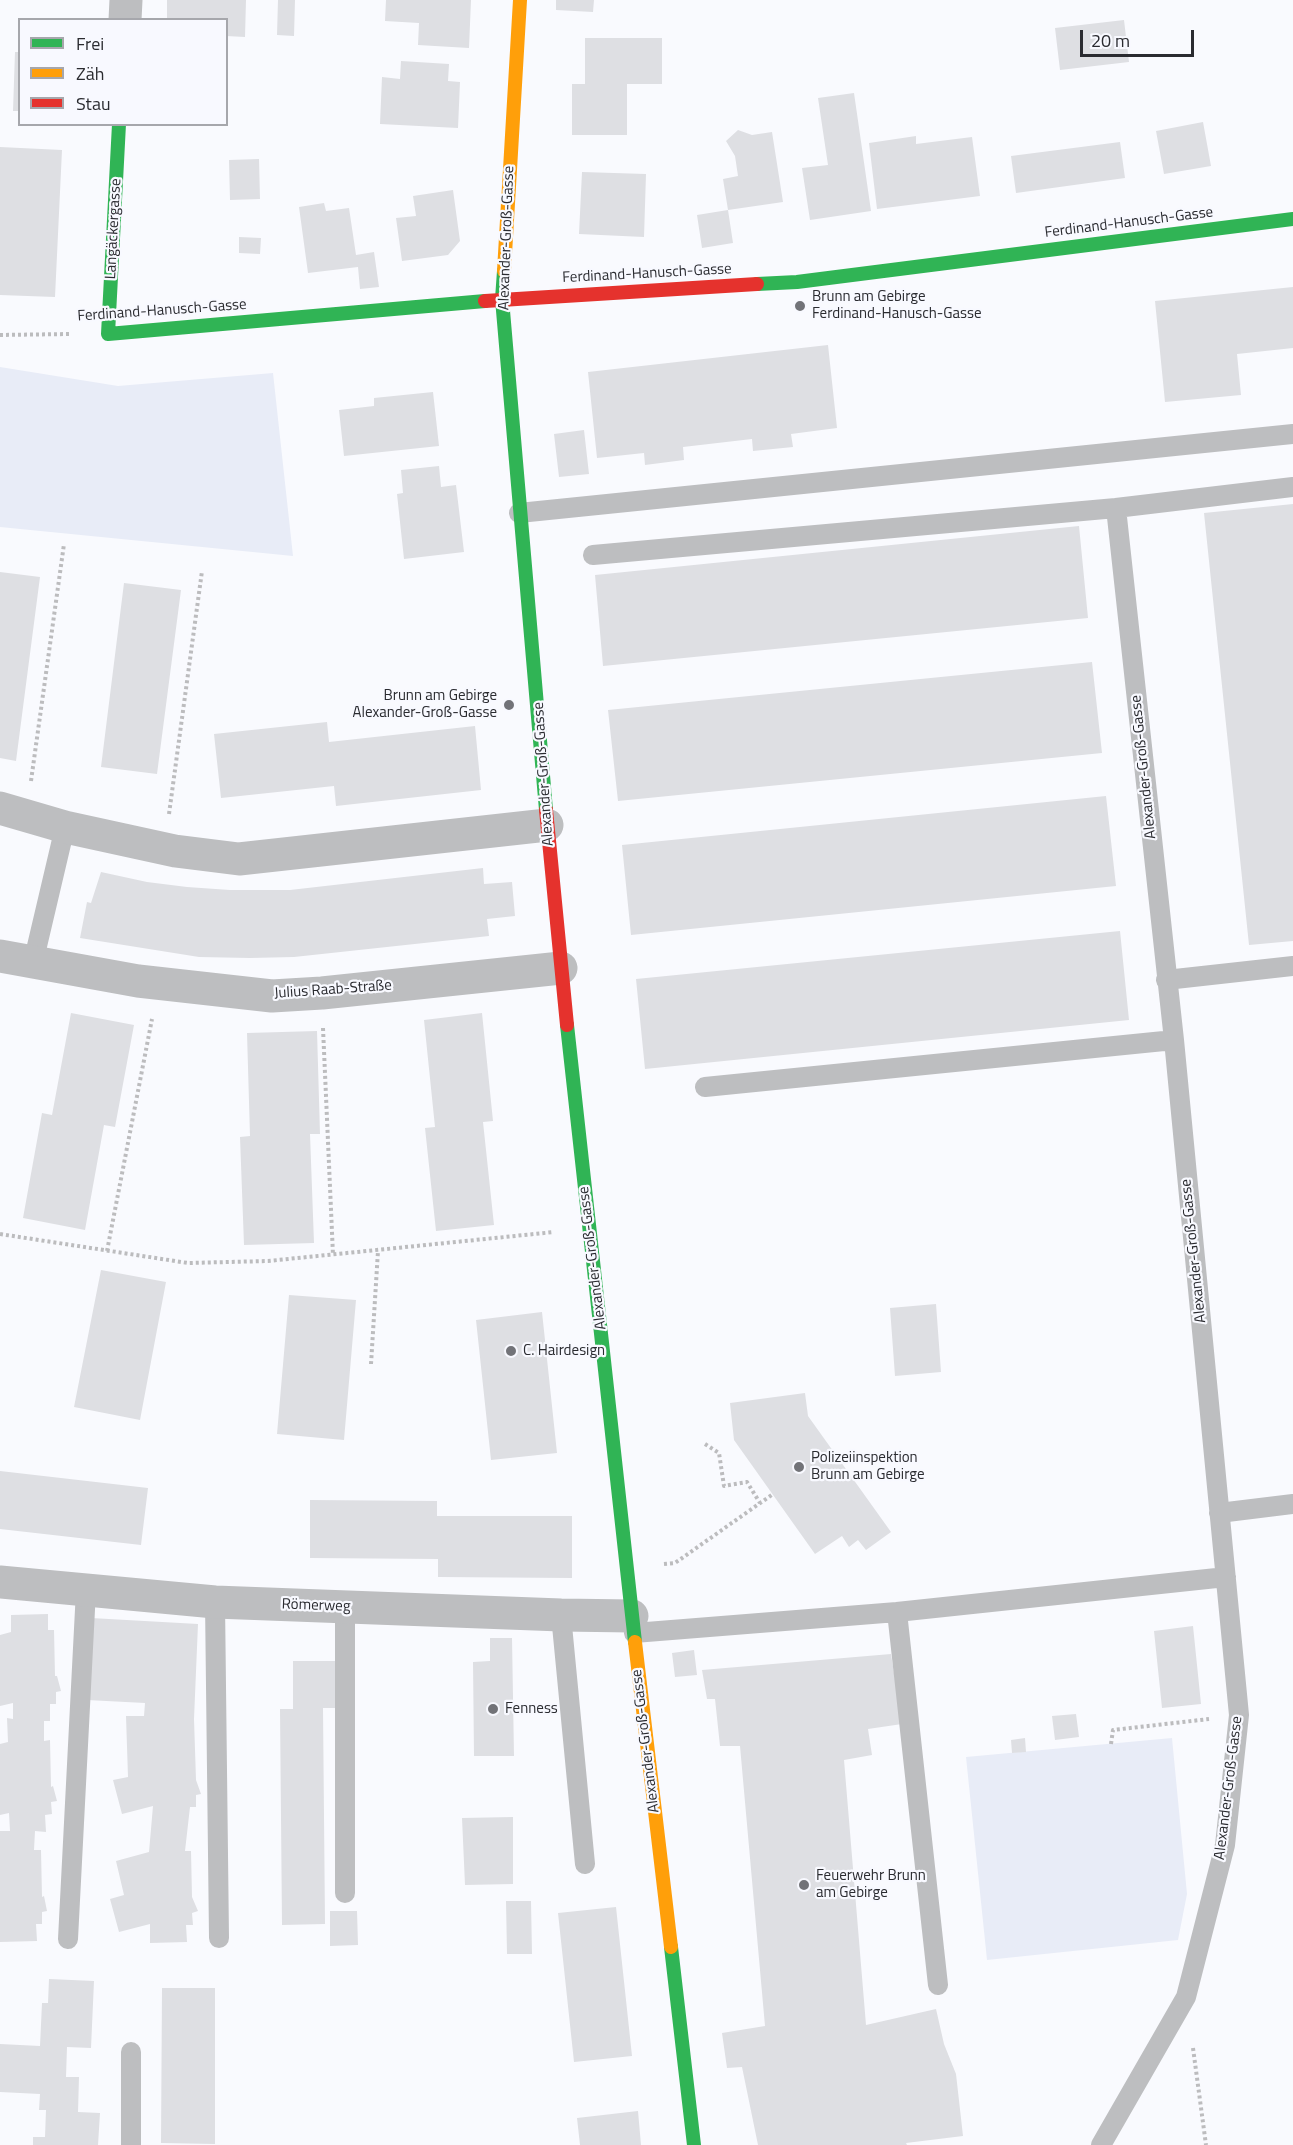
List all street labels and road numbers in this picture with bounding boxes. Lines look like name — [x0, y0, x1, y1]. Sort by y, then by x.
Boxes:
street label: Alexander-Groß-Gasse — [495, 166, 519, 310]
street label: Langäckergasse — [102, 178, 126, 280]
street label: Ferdinand-Hanusch-Gasse — [1044, 204, 1214, 242]
street label: Ferdinand-Hanusch-Gasse — [562, 261, 732, 287]
street label: Ferdinand-Hanusch-Gasse — [77, 296, 247, 326]
street label: Alexander-Groß-Gasse — [1127, 694, 1161, 840]
street label: Alexander-Groß-Gasse — [530, 701, 558, 847]
street label: Julius Raab-Straße — [274, 977, 392, 1003]
street label: Alexander-Groß-Gasse — [1177, 1178, 1211, 1324]
street label: Alexander-Groß-Gasse — [575, 1185, 611, 1331]
street label: Römerweg — [281, 1596, 351, 1616]
street label: Alexander-Groß-Gasse — [628, 1668, 664, 1814]
street label: Alexander-Groß-Gasse — [1211, 1715, 1247, 1861]

